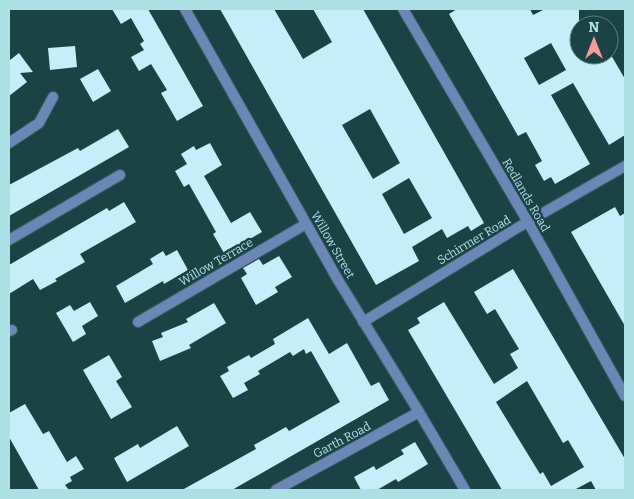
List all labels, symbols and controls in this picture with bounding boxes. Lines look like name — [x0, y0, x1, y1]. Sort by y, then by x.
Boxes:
north arrow — [569, 15, 619, 65]
text: N — [589, 19, 600, 36]
street label: Redlands Road — [499, 156, 553, 234]
street label: Willow Street — [308, 209, 358, 281]
street label: Schirmer Road — [435, 213, 513, 267]
street label: Willow Terrace — [177, 235, 255, 289]
street label: Garth Road — [311, 419, 373, 461]

